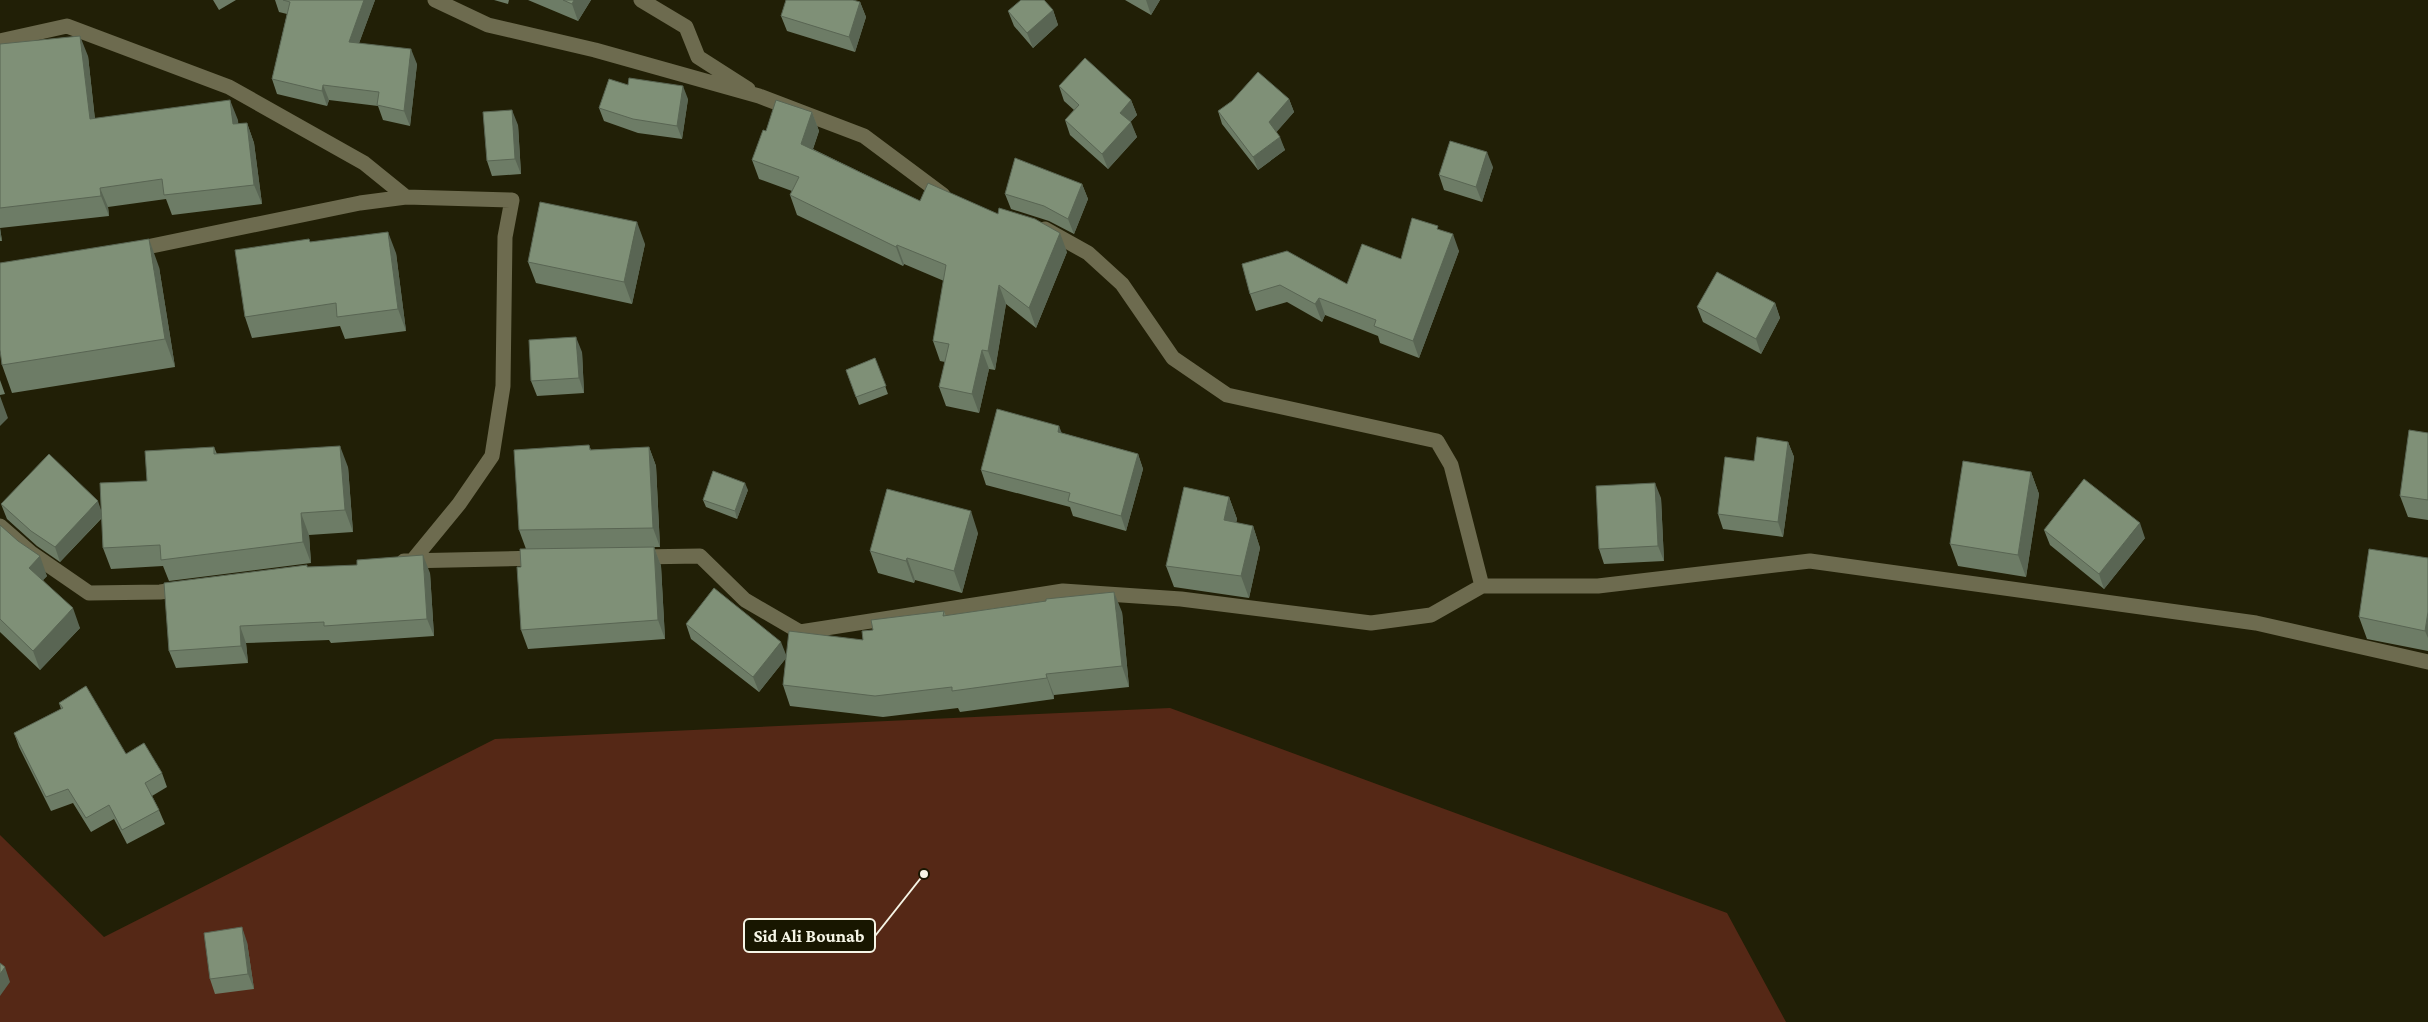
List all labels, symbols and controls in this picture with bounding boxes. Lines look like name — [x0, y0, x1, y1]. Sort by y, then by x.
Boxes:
callout: Sid Ali Bounab — [744, 919, 875, 952]
text: Sid Ali Bounab — [753, 926, 865, 946]

